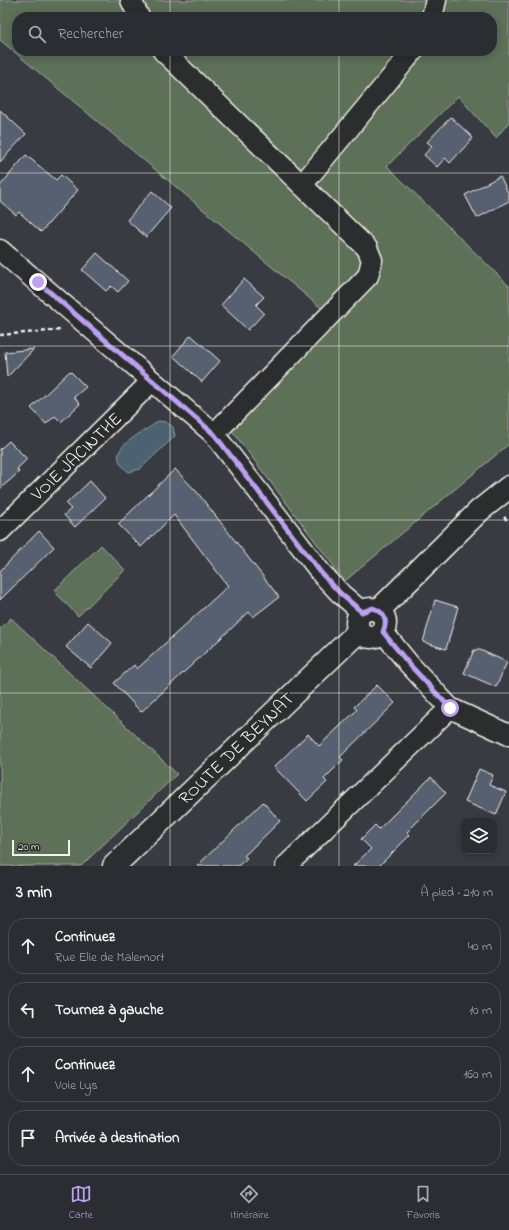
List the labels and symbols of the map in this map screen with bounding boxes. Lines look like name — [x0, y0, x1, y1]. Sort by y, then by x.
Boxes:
route end — [29, 273, 47, 291]
street label: VOIE JACINTHE — [25, 407, 129, 508]
street label: ROUTE DE BEYNAT — [174, 687, 301, 812]
route start — [441, 699, 459, 717]
scale bar — [12, 838, 70, 857]

